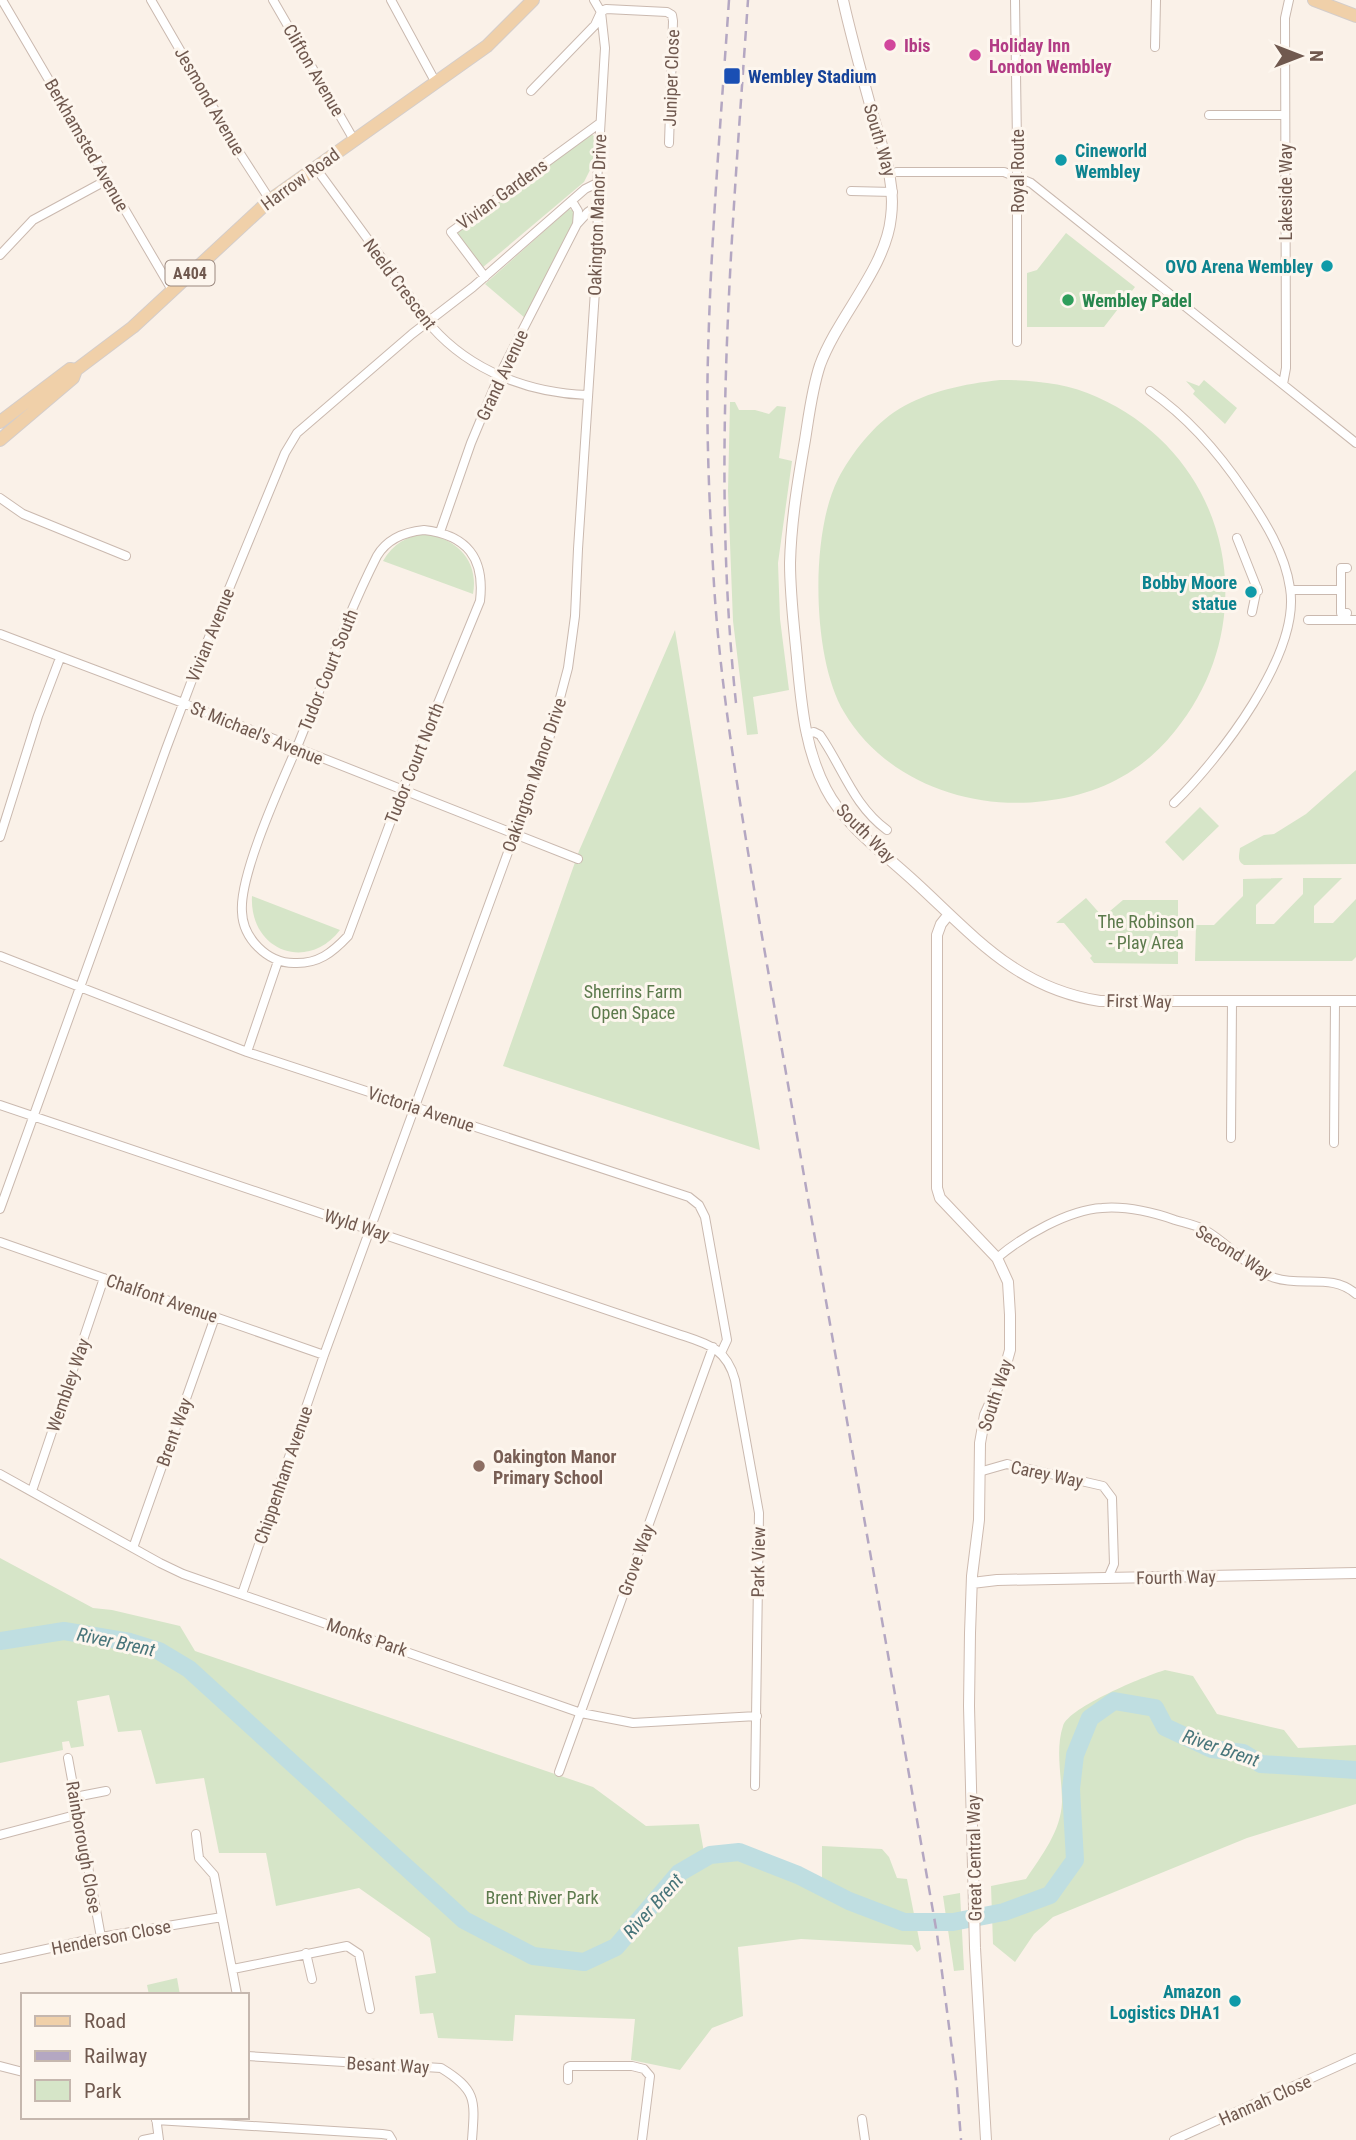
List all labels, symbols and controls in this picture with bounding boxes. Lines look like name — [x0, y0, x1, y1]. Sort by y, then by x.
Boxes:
street label: Clifton Avenue — [279, 20, 349, 120]
north arrow — [1265, 21, 1335, 91]
street label: Juniper Close — [659, 29, 683, 127]
place label: Ibis — [904, 35, 930, 56]
place label: Holiday Inn London Wembley — [989, 35, 1111, 77]
marker: Ibis — [882, 37, 898, 53]
street label: Jesmond Avenue — [171, 43, 249, 159]
marker: Holiday Inn London Wembley — [967, 47, 983, 63]
text: N — [1305, 50, 1328, 62]
marker: Wembley Stadium — [722, 66, 742, 86]
place label: Wembley Stadium — [748, 66, 877, 87]
street label: Berkhamsted Avenue — [41, 75, 133, 215]
street label: South Way — [860, 101, 901, 179]
street label: Royal Route — [1007, 129, 1028, 213]
street label: Oakington Manor Drive — [584, 134, 610, 296]
place label: Cineworld Wembley — [1075, 140, 1147, 182]
street label: Lakeside Way — [1275, 143, 1296, 240]
street label: Harrow Road — [257, 144, 343, 214]
marker: Cineworld Wembley — [1053, 152, 1069, 168]
street label: Vivian Gardens — [453, 154, 551, 234]
street label: Neeld Crescent — [359, 234, 441, 334]
place label: OVO Arena Wembley — [1165, 256, 1313, 277]
marker: OVO Arena Wembley — [1319, 258, 1335, 274]
road number: A404 — [166, 260, 214, 286]
place label: Wembley Padel — [1082, 290, 1192, 311]
marker: Wembley Padel — [1060, 292, 1076, 308]
street label: Grand Avenue — [472, 326, 532, 424]
place label: Bobby Moore statue — [1142, 572, 1237, 614]
marker: Bobby Moore statue — [1243, 584, 1259, 600]
street label: Vivian Avenue — [182, 585, 238, 685]
street label: Tudor Court South — [294, 606, 362, 734]
street label: Oakington Manor Drive — [498, 695, 570, 855]
street label: St Michael's Avenue — [188, 697, 326, 769]
street label: Tudor Court North — [380, 700, 448, 826]
street label: South Way — [832, 799, 900, 867]
park label: The Robinson - Play Area — [1098, 911, 1194, 953]
park label: Sherrins Farm Open Space — [584, 981, 682, 1023]
street label: First Way — [1106, 990, 1172, 1012]
street label: Victoria Avenue — [365, 1082, 477, 1136]
street label: Wyld Way — [322, 1205, 393, 1246]
street label: Second Way — [1192, 1220, 1277, 1284]
street label: Chalfont Avenue — [104, 1269, 220, 1327]
street label: Wembley Way — [42, 1335, 94, 1435]
street label: South Way — [973, 1356, 1017, 1434]
street label: Brent Way — [152, 1395, 196, 1469]
street label: Chippenham Avenue — [250, 1403, 316, 1547]
place label: Oakington Manor Primary School — [493, 1446, 617, 1488]
street label: Carey Way — [1009, 1456, 1086, 1492]
marker: Oakington Manor Primary School — [471, 1458, 487, 1474]
street label: Grove Way — [613, 1521, 659, 1599]
street label: Park View — [747, 1526, 769, 1597]
street label: Fourth Way — [1136, 1566, 1217, 1588]
street label: Monks Park — [324, 1613, 410, 1661]
water label: River Brent — [75, 1623, 157, 1662]
water label: River Brent — [1180, 1724, 1263, 1772]
street label: Rainborough Close — [62, 1779, 106, 1915]
street label: Great Central Way — [962, 1794, 986, 1921]
water label: River Brent — [618, 1869, 688, 1943]
park label: Brent River Park — [485, 1887, 599, 1908]
street label: Henderson Close — [49, 1915, 173, 1959]
place label: Amazon Logistics DHA1 — [1110, 1981, 1221, 2023]
legend — [21, 1993, 248, 2119]
marker: Amazon Logistics DHA1 — [1227, 1993, 1243, 2009]
text: Road — [84, 2009, 126, 2033]
text: Railway — [84, 2044, 147, 2068]
street label: Besant Way — [346, 2052, 430, 2078]
street label: Hannah Close — [1216, 2070, 1314, 2130]
text: Park — [84, 2079, 122, 2103]

